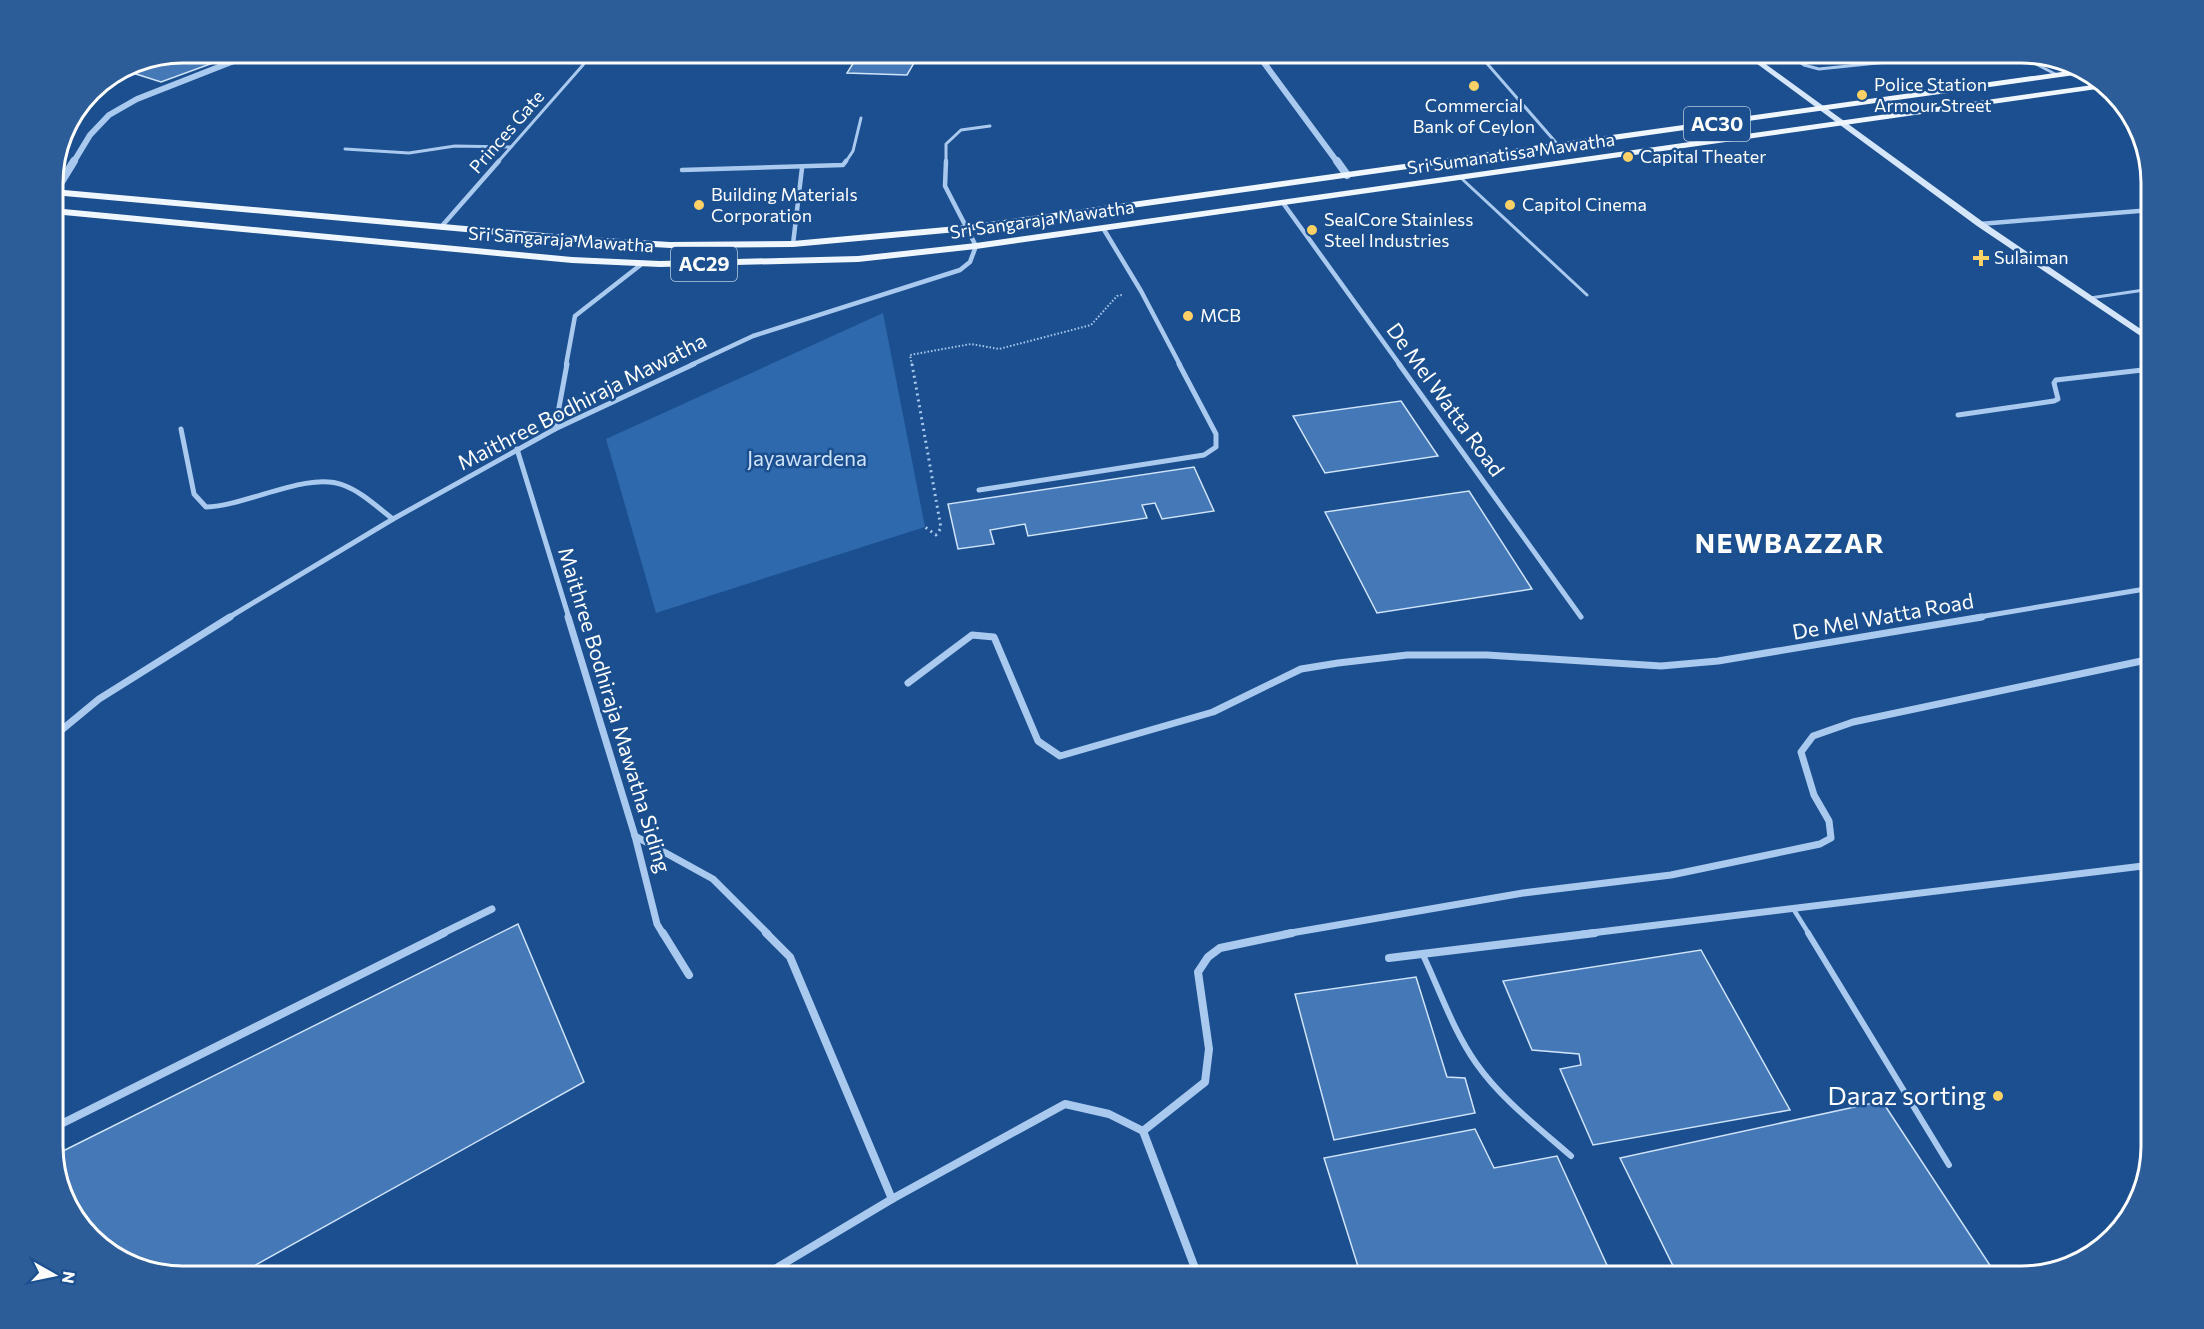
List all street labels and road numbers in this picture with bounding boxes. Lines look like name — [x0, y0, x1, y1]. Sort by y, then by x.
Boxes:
street label: Princes Gate — [464, 85, 548, 177]
road number: AC30 — [1684, 107, 1750, 141]
street label: Sri Sumanatissa Mawatha — [1406, 128, 1616, 178]
street label: Sri Sangaraja Mawatha — [948, 195, 1136, 243]
street label: Sri Sangaraja Mawatha — [468, 222, 655, 256]
road number: AC29 — [671, 247, 737, 281]
street label: De Mel Watta Road — [1382, 317, 1510, 481]
street label: Maithree Bodhiraja Mawatha — [453, 327, 710, 474]
street label: Maithree Bodhiraja Mawatha Siding — [554, 544, 677, 875]
street label: De Mel Watta Road — [1790, 587, 1975, 644]

